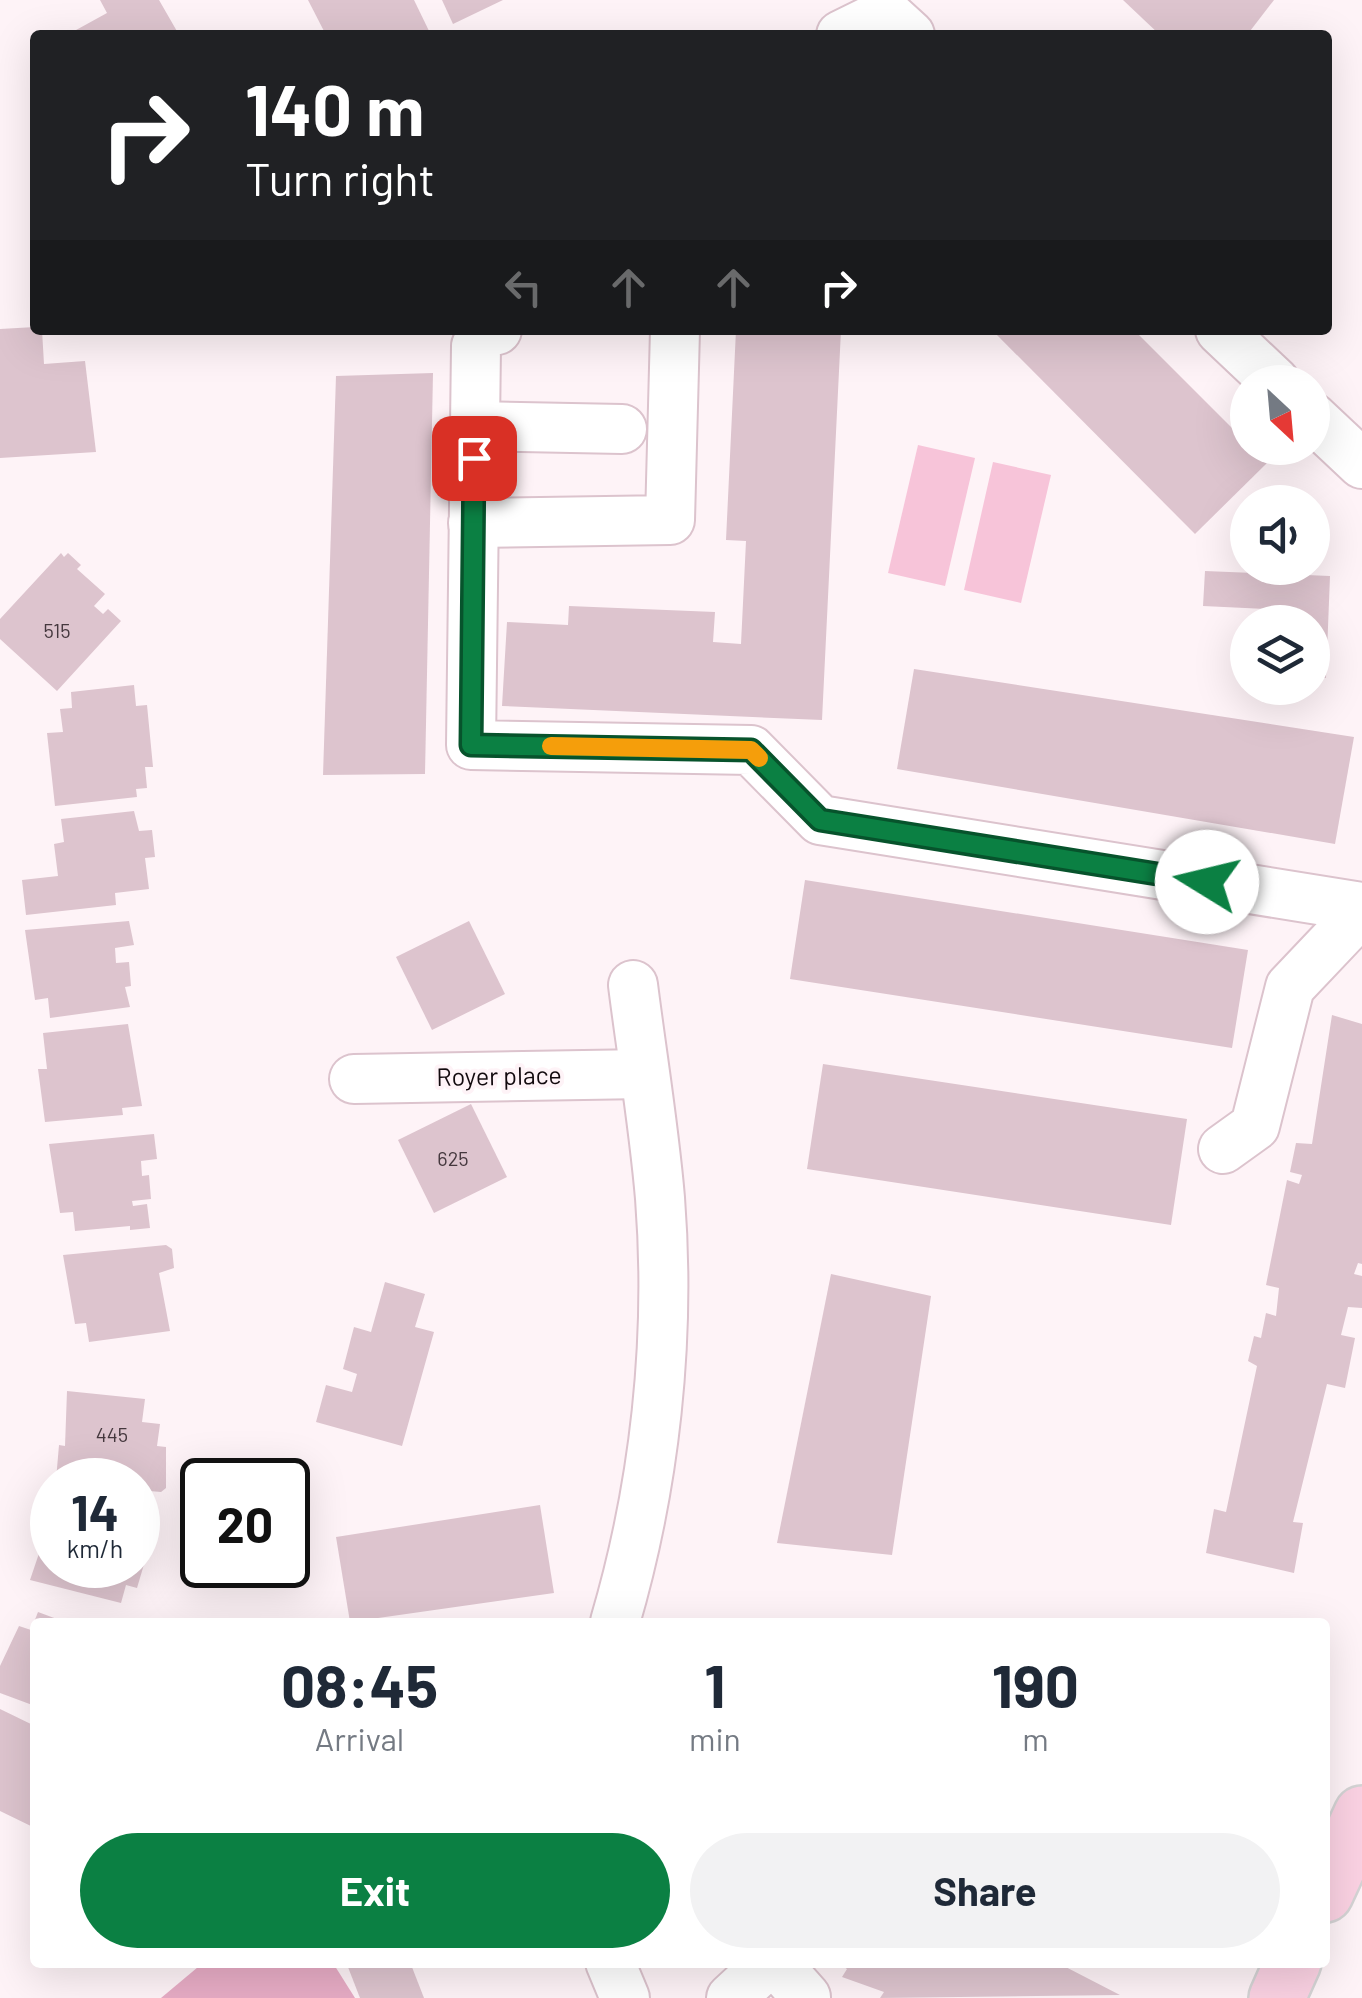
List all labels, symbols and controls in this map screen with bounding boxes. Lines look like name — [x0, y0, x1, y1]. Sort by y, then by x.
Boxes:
text: 140 m — [245, 66, 424, 150]
icon: right — [80, 70, 210, 200]
text: Turn right — [245, 151, 435, 205]
icon: left — [496, 260, 551, 315]
icon: ahead — [601, 260, 656, 315]
icon: ahead — [706, 260, 761, 315]
icon: right — [811, 260, 866, 315]
north arrow — [1230, 365, 1330, 465]
map controls — [1230, 365, 1330, 705]
pin — [432, 416, 517, 501]
icon: arrive — [447, 431, 502, 486]
button: sound — [1230, 485, 1330, 585]
button: layers — [1230, 605, 1330, 705]
house number: 515 — [44, 618, 71, 642]
position arrow — [1155, 830, 1259, 934]
street label: Royer place — [436, 1059, 562, 1091]
house number: 625 — [437, 1146, 469, 1170]
house number: 445 — [96, 1422, 128, 1446]
speed limit sign: 20 — [180, 1458, 310, 1588]
text: 14 — [71, 1481, 119, 1541]
text: km/h — [67, 1533, 123, 1563]
text: 08:45 — [281, 1648, 438, 1720]
text: 1 — [704, 1648, 726, 1720]
text: 190 — [992, 1648, 1079, 1720]
text: Arrival — [315, 1719, 404, 1757]
text: min — [689, 1719, 741, 1757]
text: m — [1022, 1719, 1049, 1757]
button: Exit — [80, 1833, 670, 1948]
button: Share — [690, 1833, 1280, 1948]

